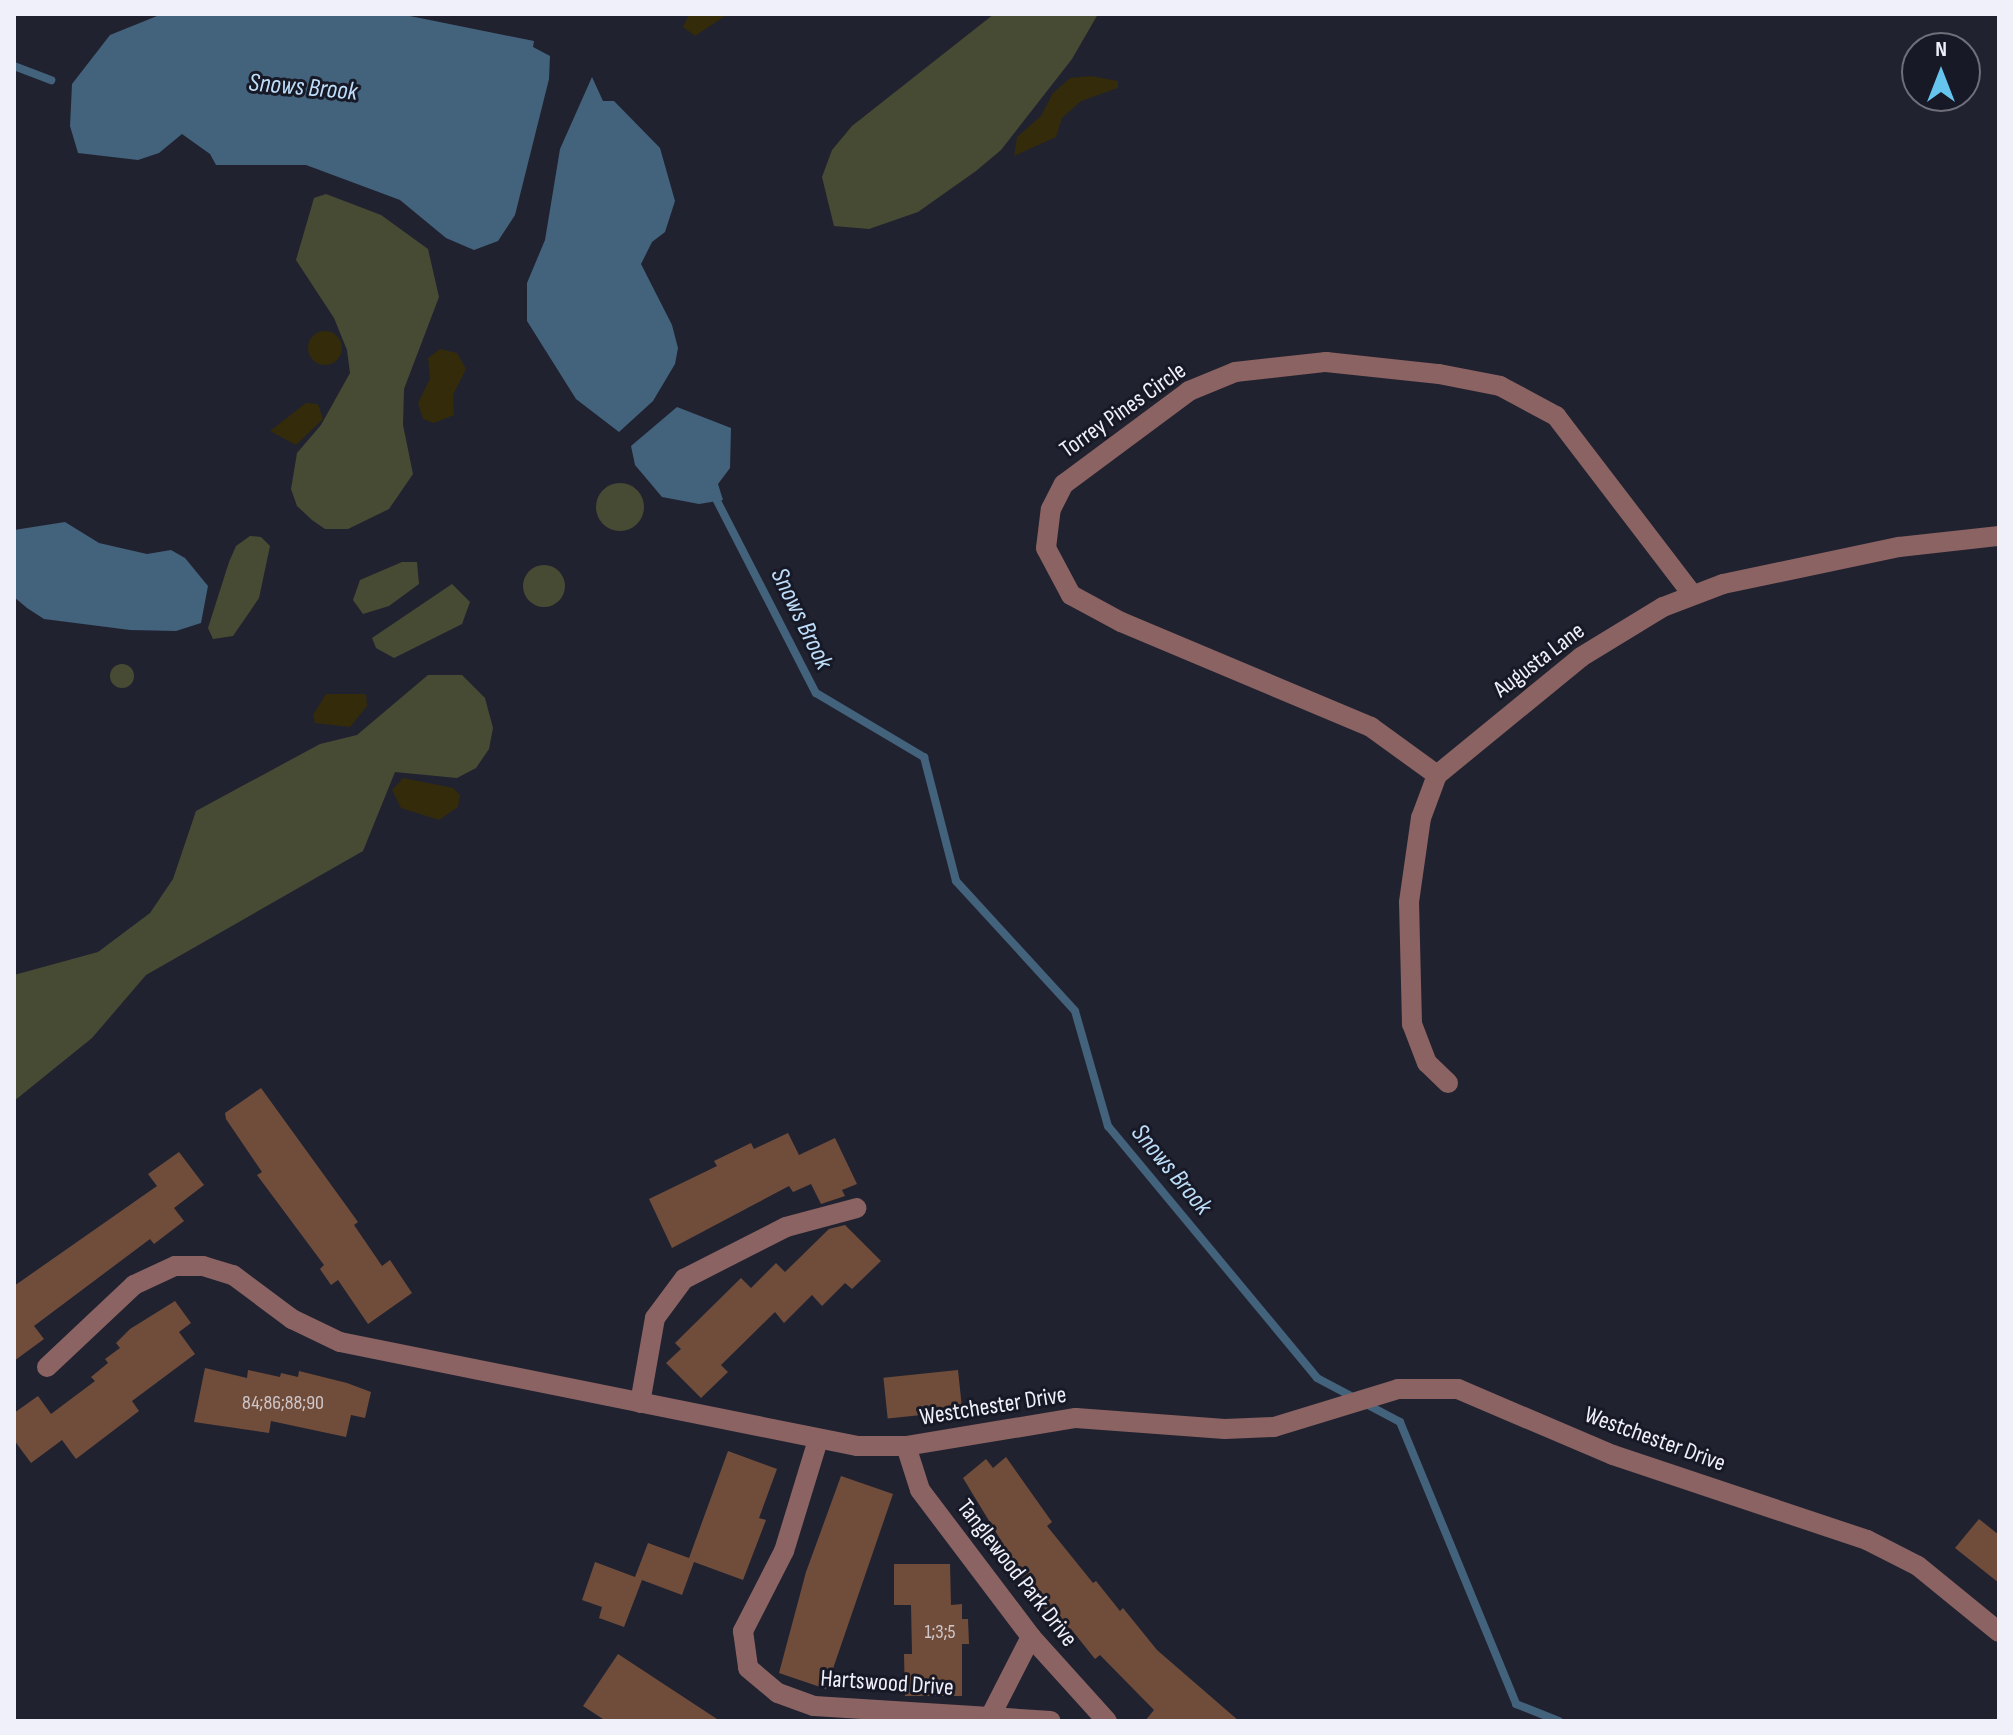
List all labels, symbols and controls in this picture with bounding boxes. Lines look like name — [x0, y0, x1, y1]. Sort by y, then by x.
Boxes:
north arrow — [1901, 32, 1981, 112]
text: N — [1935, 36, 1947, 63]
water label: Snows Brook — [247, 68, 359, 108]
street label: Torrey Pines Circle — [1054, 356, 1192, 464]
water label: Snows Brook — [763, 563, 839, 675]
street label: Augusta Lane — [1488, 616, 1590, 704]
water label: Snows Brook — [1124, 1118, 1218, 1222]
street label: Westchester Drive — [918, 1380, 1068, 1432]
house number: 84;86;88;90 — [242, 1391, 324, 1415]
street label: Westchester Drive — [1580, 1400, 1730, 1478]
street label: Tanglewood Park Drive — [950, 1494, 1084, 1652]
house number: 1;3;5 — [924, 1620, 956, 1644]
street label: Hartswood Drive — [819, 1664, 955, 1702]

